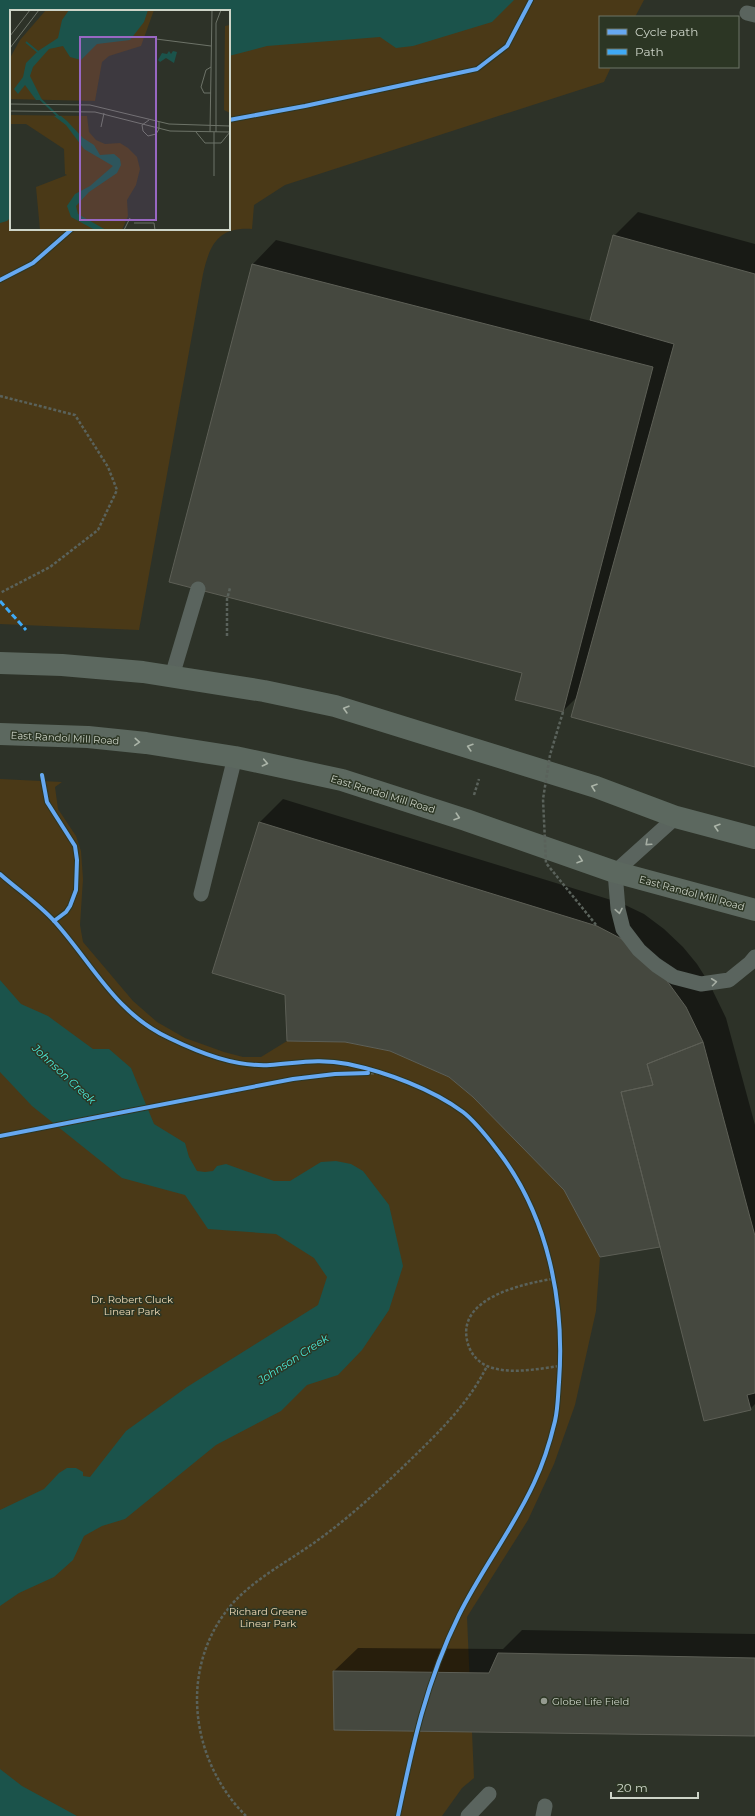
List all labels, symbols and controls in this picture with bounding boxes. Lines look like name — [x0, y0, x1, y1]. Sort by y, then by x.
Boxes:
inset map — [10, 10, 230, 230]
legend — [599, 16, 739, 68]
text: Cycle path — [635, 24, 698, 39]
text: Path — [635, 44, 664, 59]
one-way arrow — [343, 705, 350, 714]
street label: East Randol Mill Road — [10, 729, 120, 747]
one-way arrow — [134, 737, 140, 746]
one-way arrow — [467, 743, 474, 752]
one-way arrow — [262, 758, 268, 766]
street label: East Randol Mill Road — [329, 772, 437, 816]
one-way arrow — [591, 783, 598, 792]
one-way arrow — [454, 812, 461, 821]
one-way arrow — [714, 823, 721, 832]
one-way arrow — [645, 838, 652, 845]
one-way arrow — [576, 855, 583, 864]
street label: East Randol Mill Road — [638, 873, 746, 913]
one-way arrow — [614, 908, 622, 914]
one-way arrow — [711, 978, 717, 987]
water label: Johnson Creek — [29, 1040, 99, 1107]
park label: Dr. Robert Cluck Linear Park — [91, 1293, 173, 1318]
water label: Johnson Creek — [254, 1331, 331, 1388]
park label: Richard Greene Linear Park — [229, 1605, 307, 1630]
place label: Globe Life Field — [552, 1695, 629, 1708]
marker: Globe Life Field — [539, 1696, 549, 1706]
scale bar — [611, 1774, 698, 1800]
text: 20 m — [617, 1780, 648, 1795]

